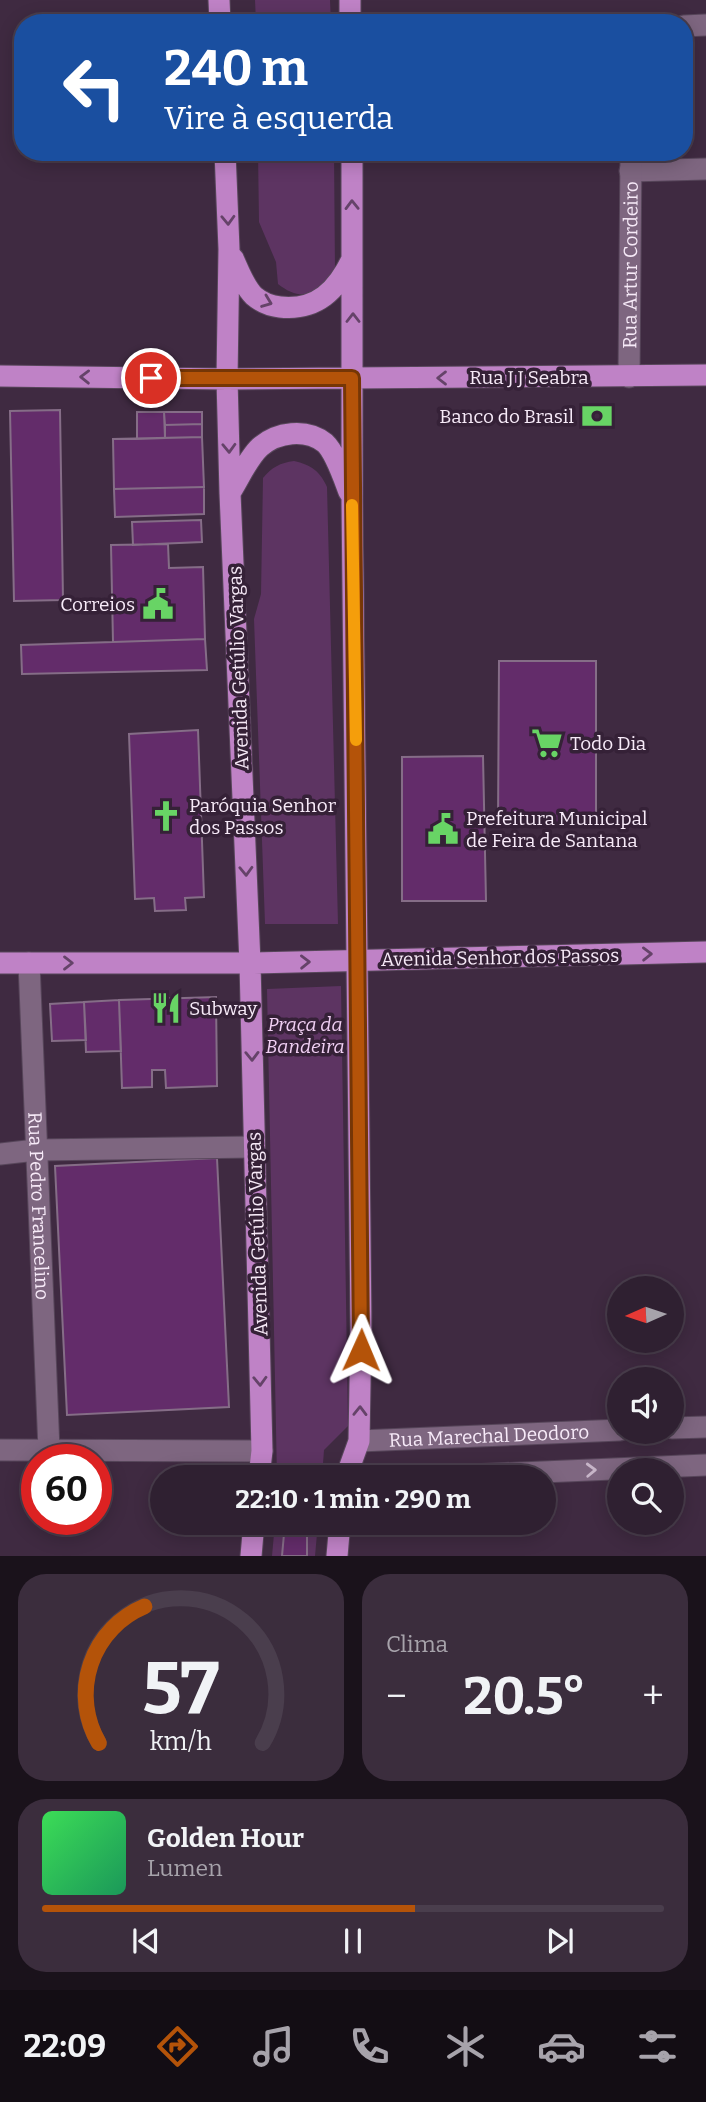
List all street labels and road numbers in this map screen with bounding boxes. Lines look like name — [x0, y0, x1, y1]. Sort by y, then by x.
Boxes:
street label: Rua Artur Cordeiro — [618, 181, 643, 349]
street label: Rua J J Seabra — [469, 366, 589, 389]
street label: Avenida Getúlio Vargas — [223, 566, 254, 770]
street label: Avenida Senhor dos Passos — [381, 944, 619, 971]
street label: Rua Pedro Francelino — [23, 1111, 54, 1300]
street label: Avenida Getúlio Vargas — [242, 1132, 273, 1336]
street label: Rua Marechal Deodoro — [388, 1420, 590, 1452]

